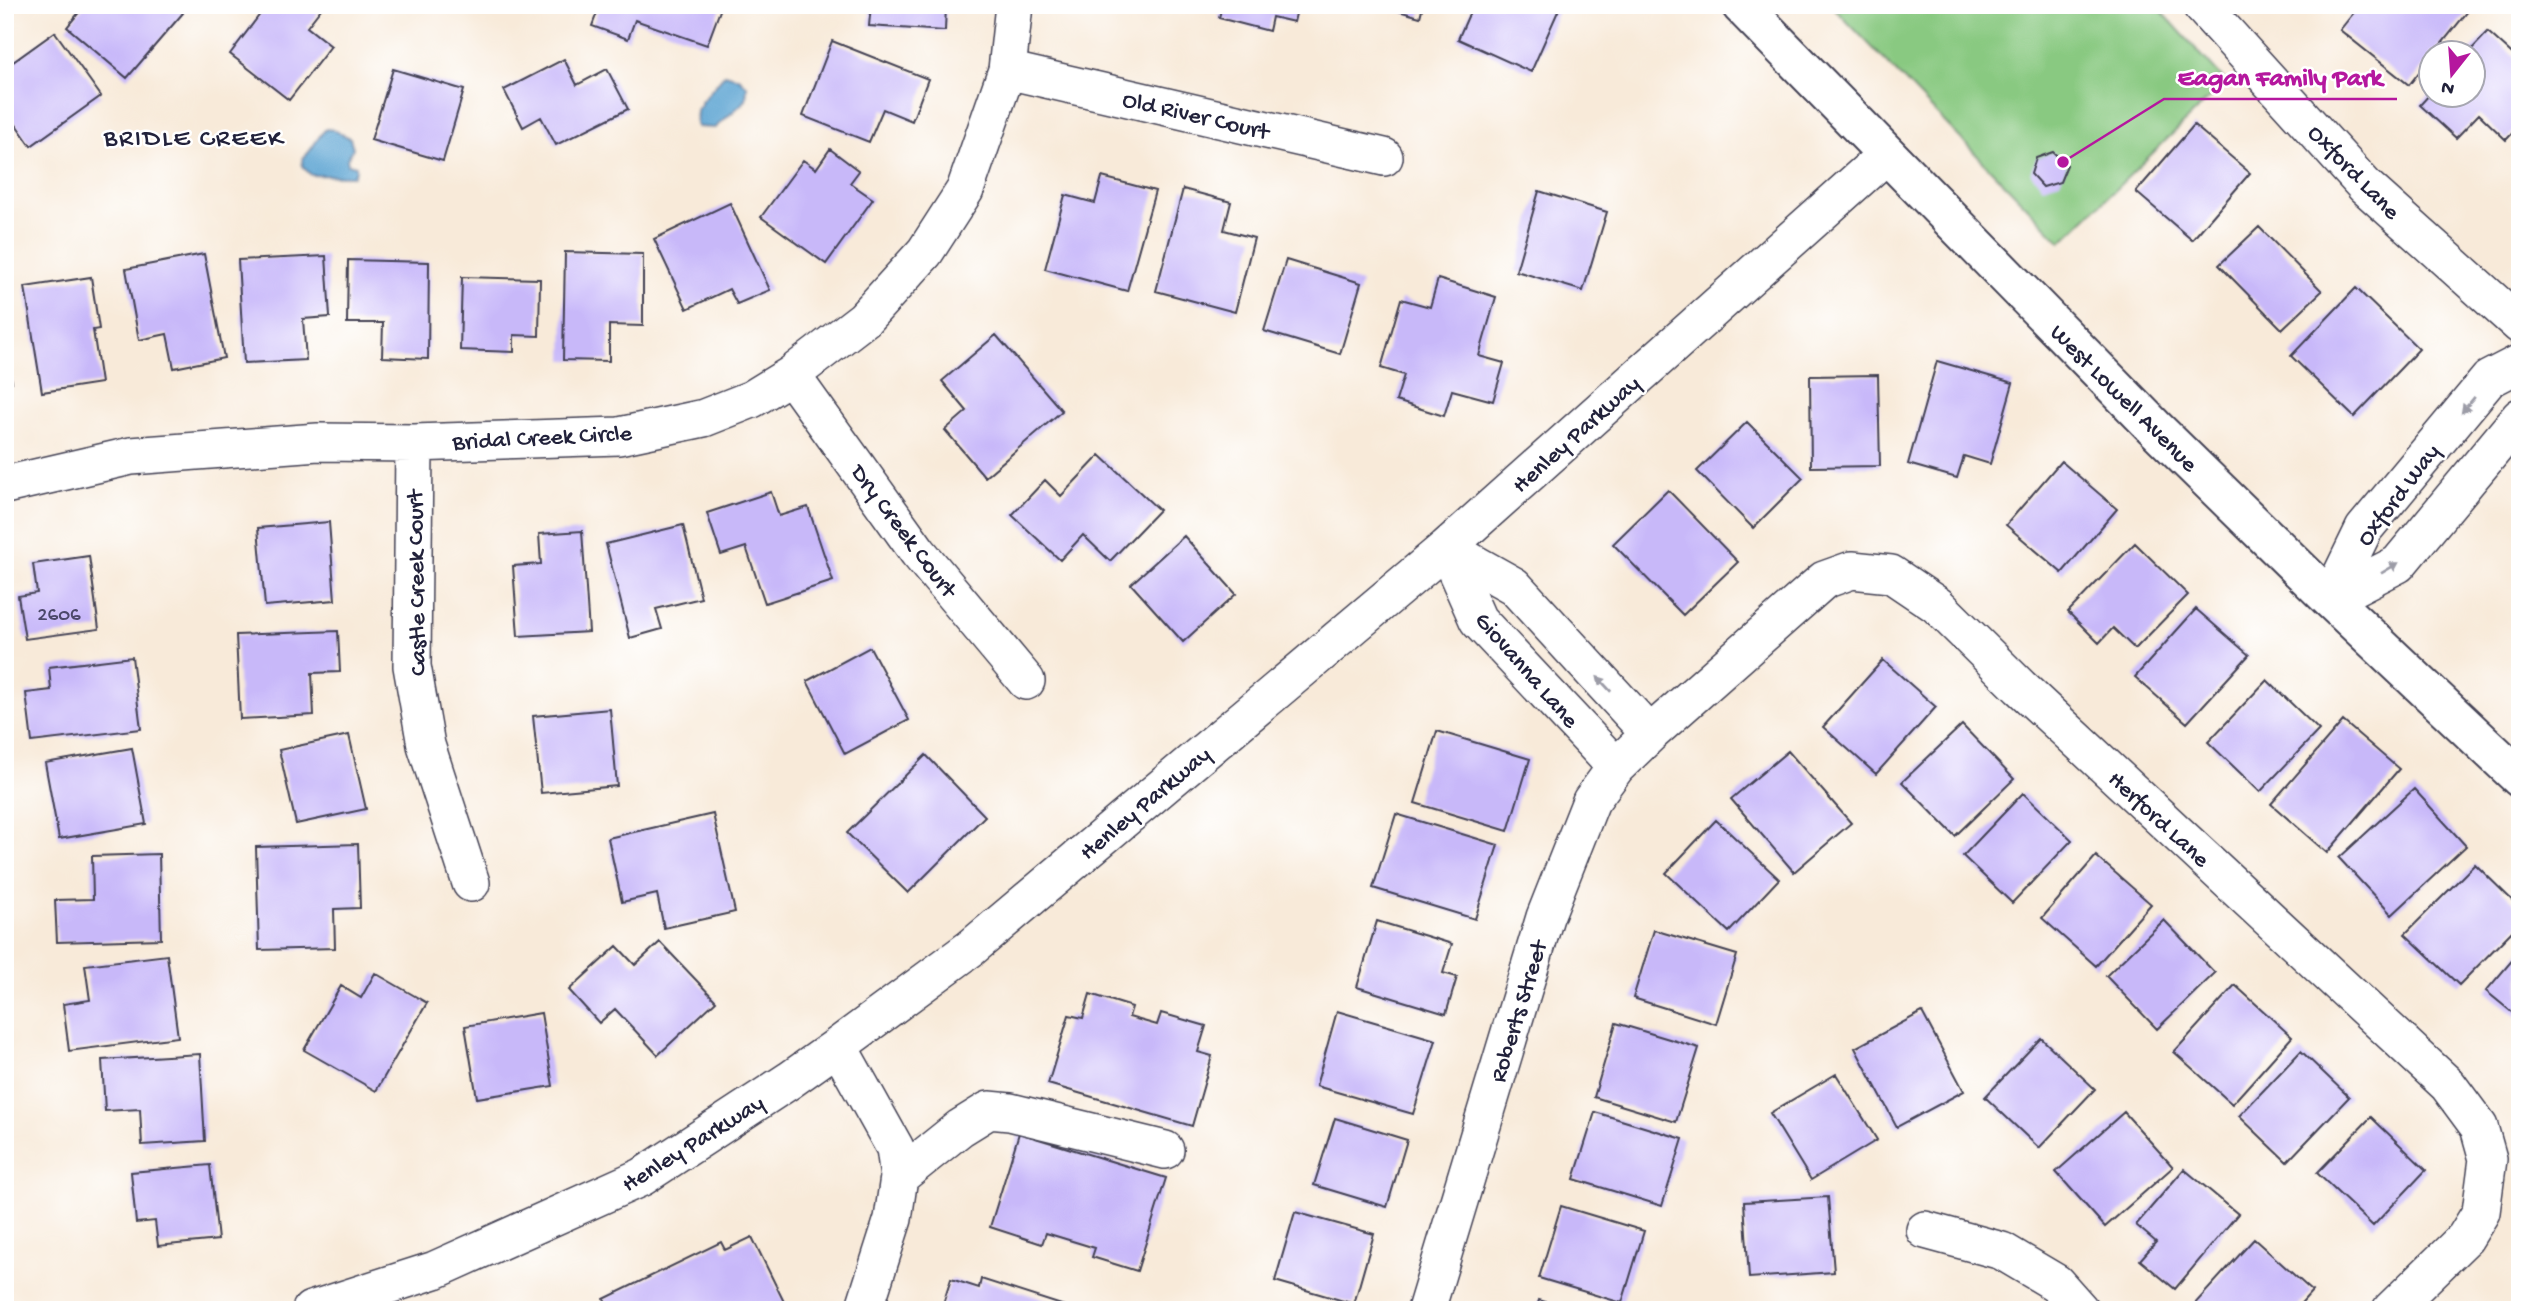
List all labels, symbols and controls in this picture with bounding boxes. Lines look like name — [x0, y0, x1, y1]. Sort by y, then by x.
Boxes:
north arrow — [2416, 38, 2486, 108]
callout: Eagan Family Park — [2164, 52, 2397, 99]
text: Eagan Family Park — [2178, 65, 2386, 96]
text: N — [2439, 74, 2457, 100]
street label: Old River Court — [1119, 86, 1273, 149]
street label: Oxford Lane — [2300, 120, 2405, 227]
district label: BRIDLE CREEK — [103, 125, 285, 156]
street label: West Lowell Avenue — [2042, 319, 2203, 480]
street label: Henley Parkway — [1507, 370, 1647, 501]
one-way arrow — [2460, 396, 2476, 414]
street label: Bridal Creek Circle — [451, 420, 633, 459]
street label: Oxford Way — [2352, 439, 2448, 553]
street label: Dry Creek Court — [841, 458, 963, 606]
street label: Castle Creek Court — [402, 487, 435, 676]
one-way arrow — [2380, 561, 2400, 574]
house number: 2606 — [37, 604, 81, 629]
street label: Giovanna Lane — [1467, 607, 1584, 736]
one-way arrow — [1596, 675, 1612, 693]
street label: Henley Parkway — [1075, 741, 1218, 868]
street label: Herford Lane — [2101, 766, 2215, 875]
street label: Roberts Street — [1485, 935, 1556, 1087]
street label: Henley Parkway — [617, 1090, 770, 1200]

